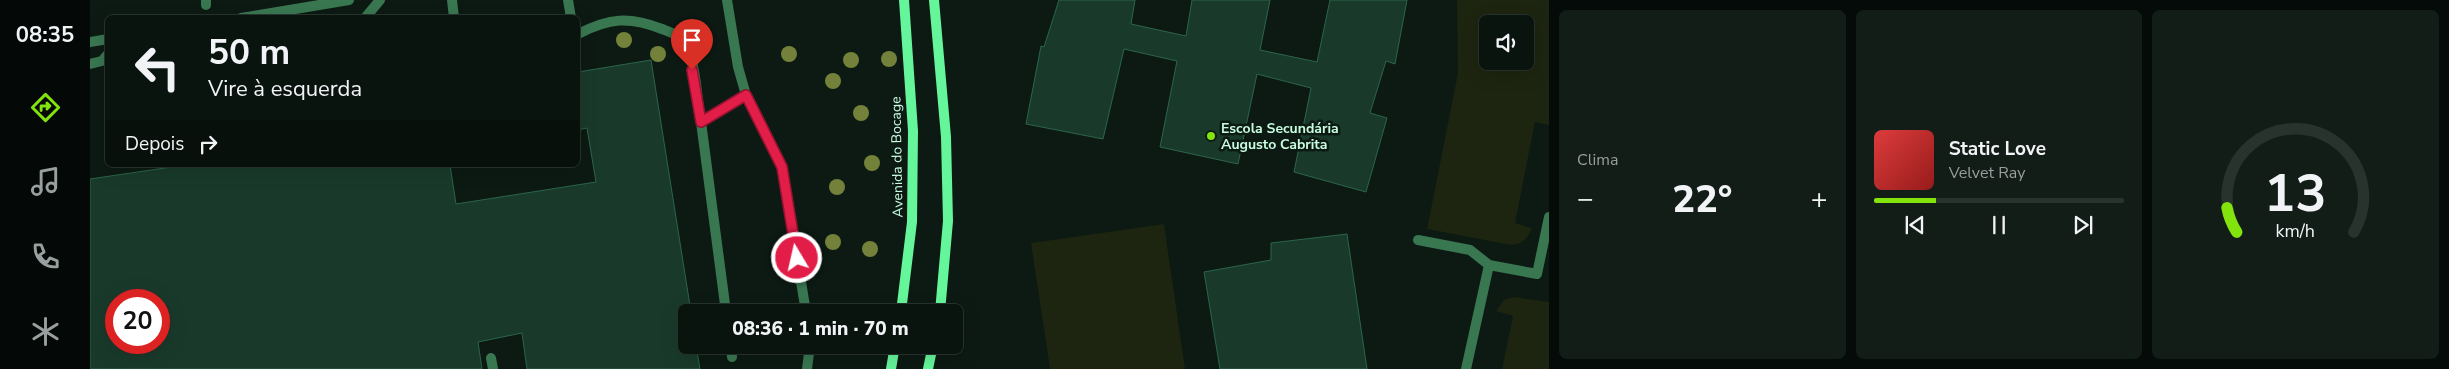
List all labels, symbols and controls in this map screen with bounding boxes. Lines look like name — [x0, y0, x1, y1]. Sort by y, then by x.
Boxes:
map controls — [1479, 15, 1534, 70]
button: sound — [1479, 15, 1534, 70]
pin — [671, 19, 713, 70]
text: 08:35 — [16, 20, 74, 50]
icon: arrive — [678, 26, 706, 54]
text: 50 m — [208, 29, 290, 76]
icon: left — [125, 35, 190, 100]
text: Vire à esquerda — [208, 74, 362, 104]
icon: directions — [28, 90, 63, 125]
street label: Avenida do Bocage — [886, 96, 908, 218]
place label: Escola Secundária Augusto Cabrita — [1221, 119, 1339, 154]
icon: right — [194, 130, 222, 158]
marker: Escola Secundária Augusto Cabrita — [1205, 130, 1217, 142]
text: Depois — [125, 131, 184, 157]
text: Static Love — [1949, 136, 2046, 162]
text: Clima — [1577, 149, 1618, 171]
text: 13 — [2264, 158, 2327, 229]
text: Velvet Ray — [1949, 162, 2025, 184]
icon: music — [28, 164, 63, 199]
text: 22° — [1672, 174, 1732, 225]
text: − — [1577, 180, 1594, 218]
text: + — [1811, 180, 1828, 218]
icon: previous — [1901, 211, 1929, 239]
icon: pause — [1985, 211, 2013, 239]
icon: next — [2069, 211, 2097, 239]
text: km/h — [2276, 219, 2315, 243]
position arrow — [770, 231, 822, 283]
icon: phone — [28, 239, 63, 274]
speed limit sign: 20 — [105, 289, 170, 354]
icon: climate — [28, 314, 63, 349]
text: 08:36 · 1 min · 70 m — [732, 316, 909, 342]

